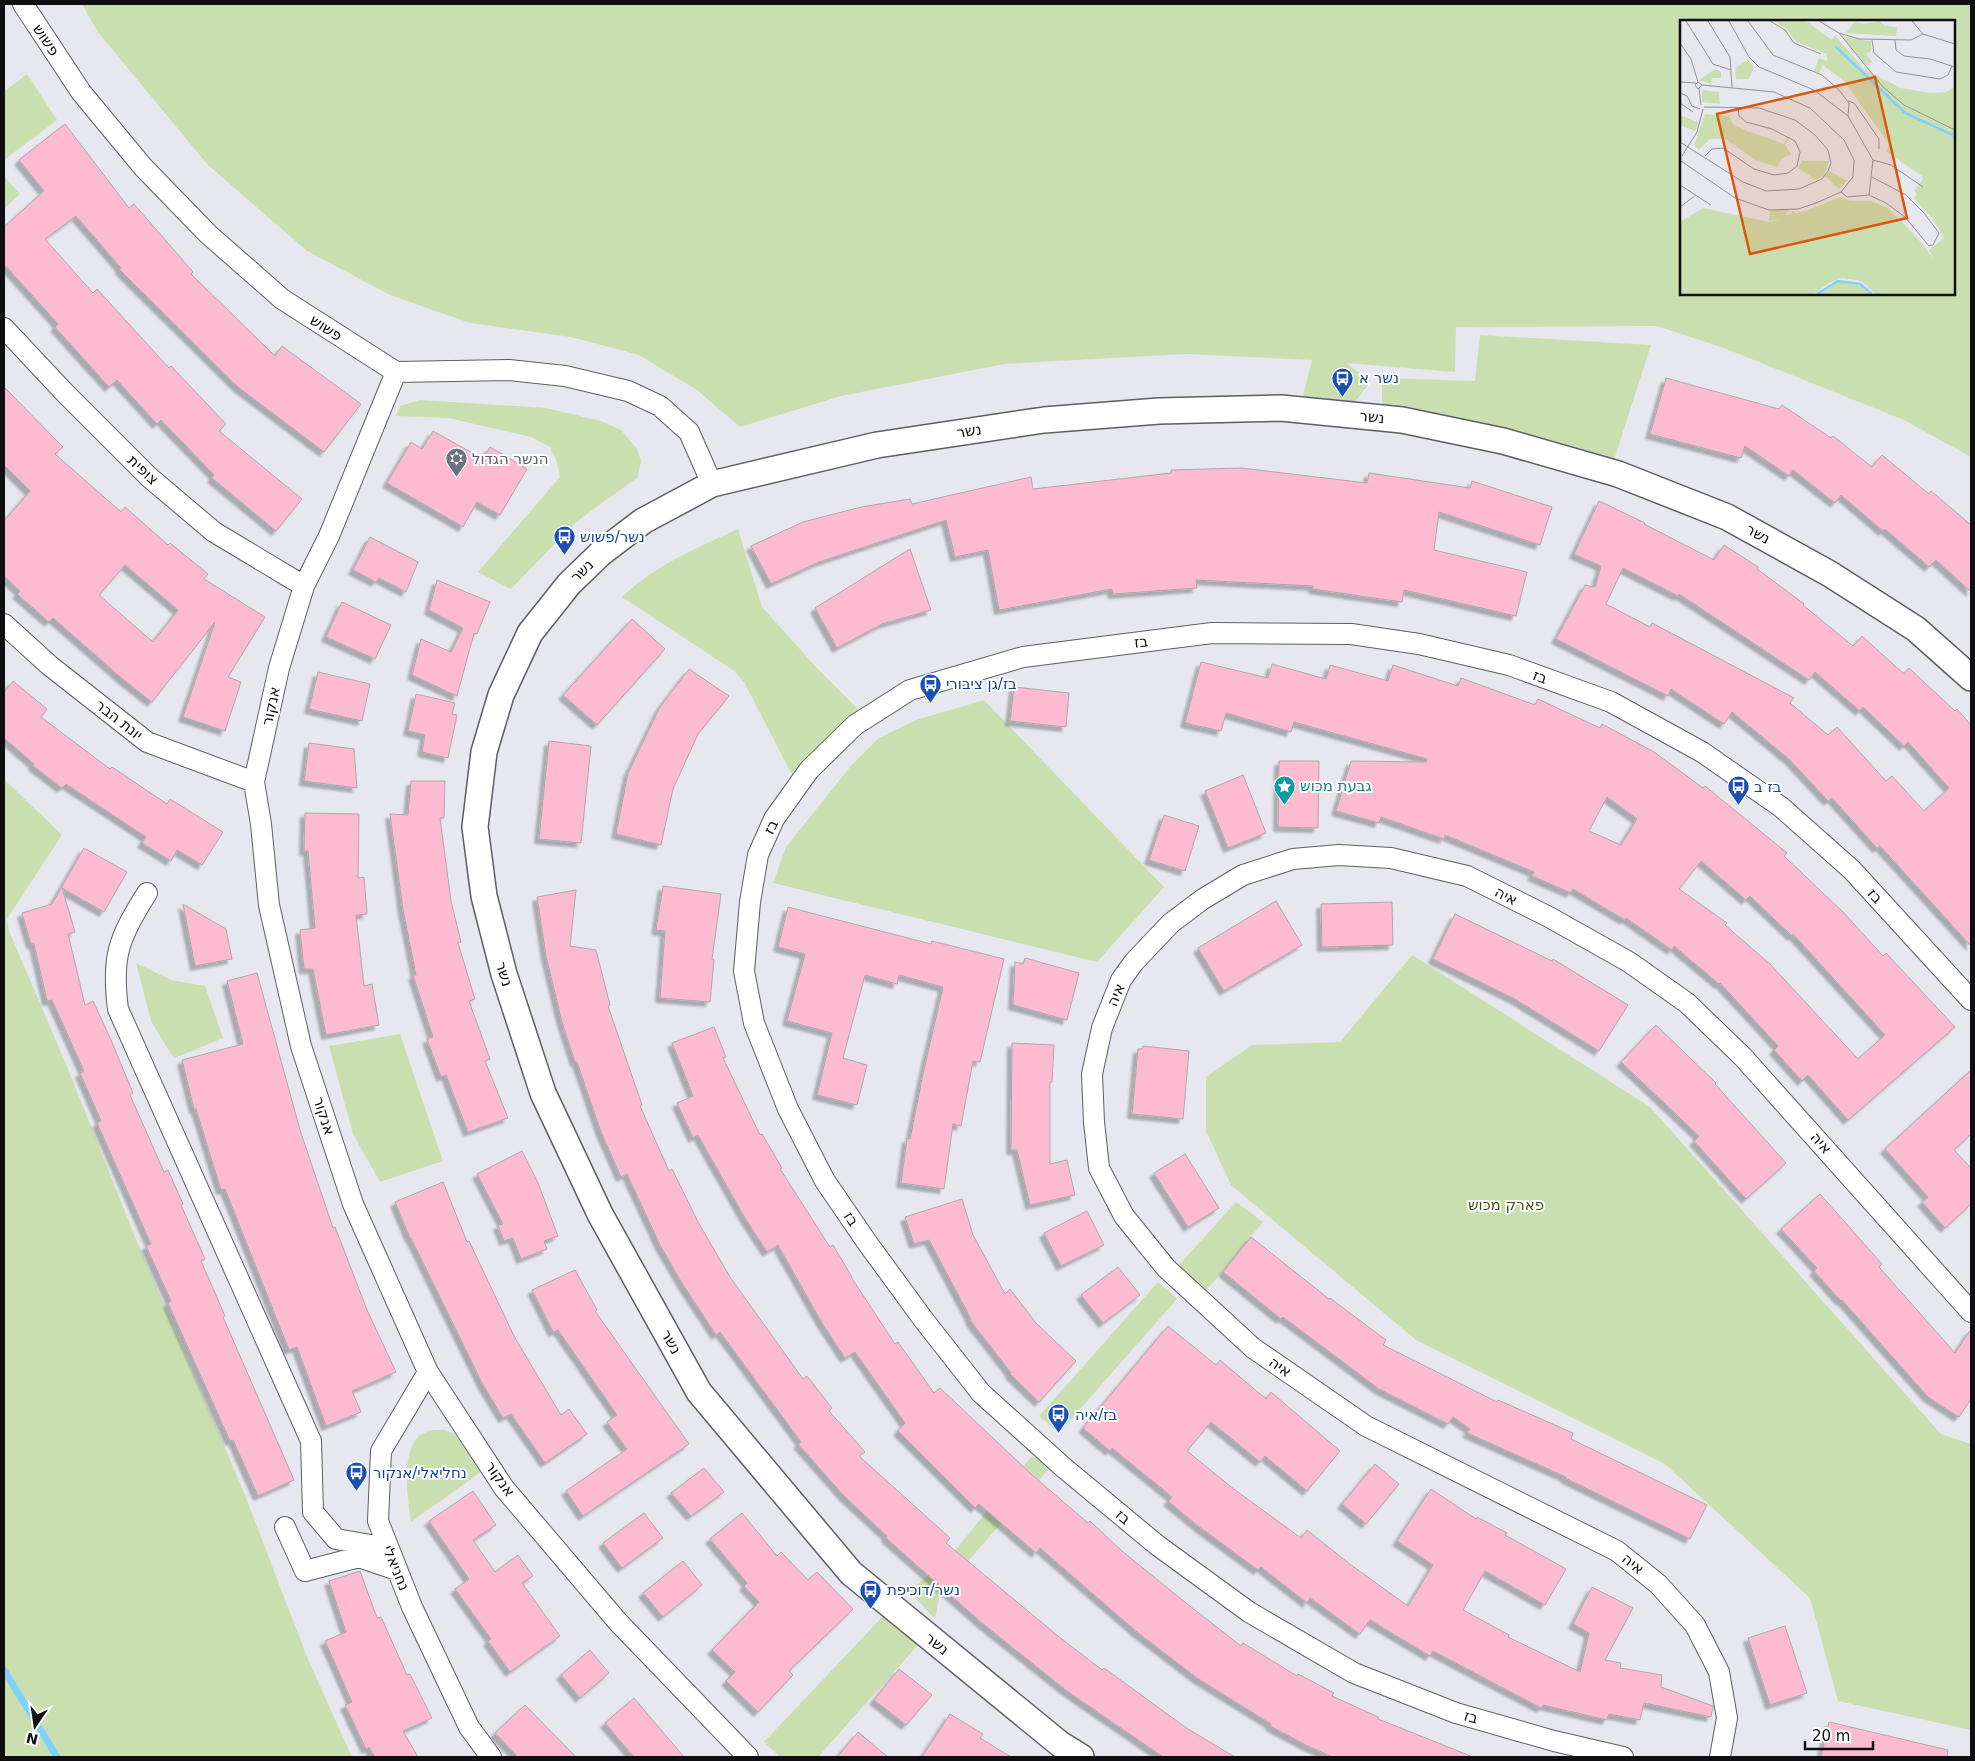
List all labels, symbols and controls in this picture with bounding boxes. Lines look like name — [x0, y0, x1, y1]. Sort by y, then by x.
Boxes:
inset map — [1680, 20, 1955, 295]
street label: פשוש — [29, 21, 63, 59]
street label: פשוש — [307, 311, 345, 345]
bus stop icon: נשר א — [1331, 366, 1355, 397]
place label: נשר א — [1359, 369, 1399, 387]
street label: נשר — [1359, 407, 1385, 427]
street label: נשר — [955, 420, 983, 442]
synagogue icon: הנשר הגדול — [444, 447, 468, 478]
place label: הנשר הגדול — [472, 450, 548, 468]
street label: צופית — [124, 451, 162, 489]
street label: נשר — [1743, 520, 1773, 548]
bus stop icon: נשר/פשוש — [552, 525, 576, 556]
place label: נשר/פשוש — [580, 528, 645, 546]
street label: נשר — [567, 556, 597, 586]
street label: בז — [1133, 632, 1149, 652]
street label: בז — [1530, 666, 1550, 688]
bus stop icon: בז/גן ציבורי — [918, 672, 942, 703]
place label: בז/גן ציבורי — [946, 675, 1017, 693]
street label: אנקור — [258, 685, 284, 727]
street label: יונת הבר — [92, 696, 146, 744]
place icon: גבעת מכוש — [1272, 774, 1296, 805]
bus stop icon: בז ב — [1726, 775, 1750, 806]
place label: גבעת מכוש — [1300, 777, 1372, 795]
place label: בז ב — [1754, 778, 1782, 796]
street label: בז — [760, 817, 782, 837]
street label: איה — [1492, 883, 1520, 909]
street label: בז — [1864, 885, 1887, 907]
street label: נשר — [492, 959, 516, 989]
street label: איה — [1103, 981, 1129, 1009]
street label: אנקור — [309, 1095, 339, 1137]
street label: איה — [1807, 1128, 1835, 1158]
park label: פארק מכוש — [1468, 1196, 1544, 1214]
street label: בז — [840, 1208, 863, 1230]
street label: נשר — [657, 1327, 685, 1357]
street label: איה — [1265, 1353, 1295, 1381]
bus stop icon: בז/איה — [1047, 1403, 1071, 1434]
place label: בז/איה — [1075, 1406, 1117, 1424]
street label: אנקור — [481, 1458, 519, 1500]
bus stop icon: נחליאלי/אנקור — [345, 1461, 369, 1492]
place label: נחליאלי/אנקור — [373, 1464, 467, 1482]
street label: בז — [1112, 1506, 1134, 1529]
street label: נחניאלי — [379, 1543, 413, 1593]
street label: איה — [1618, 1550, 1648, 1578]
bus stop icon: נשר/דוכיפת — [859, 1578, 883, 1609]
place label: נשר/דוכיפת — [887, 1581, 960, 1599]
street label: נשר — [922, 1629, 952, 1659]
north arrow — [10, 1701, 60, 1751]
street label: בז — [1462, 1706, 1480, 1728]
scale bar — [1805, 1718, 1872, 1750]
text: 20 m — [1812, 1727, 1850, 1745]
text: N — [25, 1730, 40, 1748]

